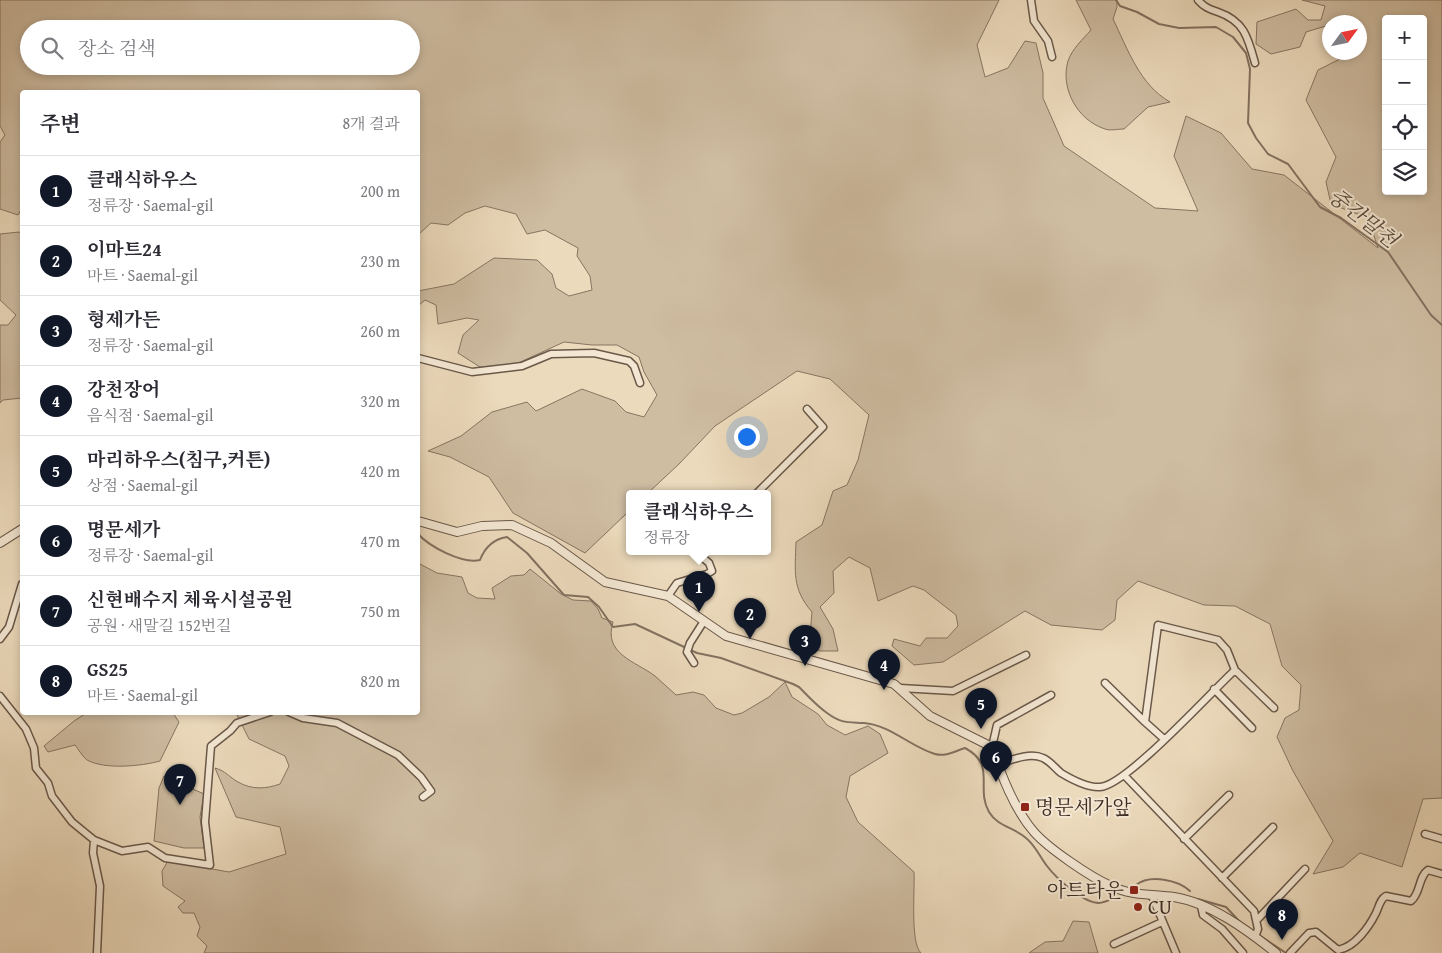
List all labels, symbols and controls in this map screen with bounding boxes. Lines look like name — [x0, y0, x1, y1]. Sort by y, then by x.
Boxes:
north arrow — [1322, 15, 1367, 60]
map controls — [1382, 15, 1427, 195]
button: + — [1382, 15, 1427, 60]
search box — [20, 20, 420, 75]
icon: search — [38, 34, 66, 62]
text: 장소 검색 — [78, 34, 156, 62]
button: − — [1382, 60, 1427, 105]
button: locate — [1382, 105, 1427, 150]
text: 주변 — [40, 108, 81, 139]
text: 8개 결과 — [342, 111, 400, 135]
button: layers — [1382, 150, 1427, 195]
text: 클래식하우스 — [87, 165, 197, 193]
text: 1 — [52, 179, 60, 203]
text: 200 m — [360, 179, 400, 203]
water label: 중간말천 — [1322, 180, 1406, 256]
text: 정류장 · Saemal-gil — [87, 193, 214, 217]
text: 이마트24 — [87, 235, 162, 263]
text: 2 — [52, 249, 60, 273]
text: 230 m — [360, 249, 400, 273]
text: 마트 · Saemal-gil — [87, 263, 198, 287]
text: 형제가든 — [87, 305, 160, 333]
text: 3 — [52, 319, 60, 343]
text: 260 m — [360, 319, 400, 343]
text: 정류장 · Saemal-gil — [87, 333, 214, 357]
text: 강천장어 — [87, 375, 160, 403]
text: 4 — [52, 389, 60, 413]
text: 320 m — [360, 389, 400, 413]
text: 음식점 · Saemal-gil — [87, 403, 214, 427]
your location — [734, 424, 760, 450]
text: 마리하우스(침구,커튼) — [87, 445, 270, 473]
text: 5 — [52, 459, 60, 483]
text: 420 m — [360, 459, 400, 483]
text: 상점 · Saemal-gil — [87, 473, 198, 497]
popup — [626, 490, 771, 555]
text: 클래식하우스 — [643, 497, 754, 525]
text: 명문세가 — [87, 515, 160, 543]
text: 정류장 — [643, 525, 690, 549]
text: 6 — [52, 529, 60, 553]
text: 470 m — [360, 529, 400, 553]
text: 정류장 · Saemal-gil — [87, 543, 214, 567]
pin: 1 — [683, 571, 715, 612]
text: 신현배수지 체육시설공원 — [87, 585, 293, 613]
pin: 2 — [734, 598, 766, 639]
text: 7 — [52, 599, 60, 623]
text: 750 m — [360, 599, 400, 623]
text: 공원 · 새말길 152번길 — [87, 613, 232, 637]
pin: 3 — [789, 625, 821, 666]
pin: 4 — [868, 649, 900, 690]
text: GS25 — [87, 655, 128, 683]
text: 8 — [52, 669, 60, 693]
text: 820 m — [360, 669, 400, 693]
text: 마트 · Saemal-gil — [87, 683, 198, 707]
pin: 5 — [965, 688, 997, 729]
pin: 6 — [980, 741, 1012, 782]
pin: 7 — [164, 764, 196, 805]
place label: 명문세가앞 — [1035, 792, 1132, 821]
marker: 명문세가앞 — [1019, 801, 1031, 813]
place label: 아트타운 — [1047, 875, 1124, 904]
marker: 아트타운 — [1128, 884, 1140, 896]
place label: CU — [1148, 892, 1172, 921]
pin: 8 — [1266, 899, 1298, 940]
marker: CU — [1132, 901, 1144, 913]

